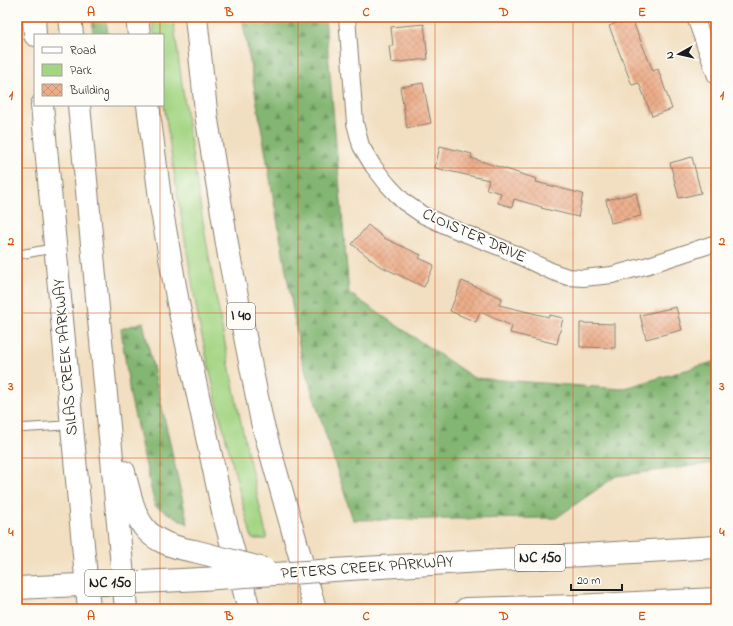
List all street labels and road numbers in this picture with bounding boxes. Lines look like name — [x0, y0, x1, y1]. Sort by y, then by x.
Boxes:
street label: CLOISTER DRIVE — [418, 202, 530, 270]
street label: SILAS CREEK PARKWAY — [47, 277, 85, 436]
road number: I 40 — [227, 303, 255, 329]
road number: NC 150 — [515, 545, 565, 571]
street label: PETERS CREEK PARKWAY — [280, 550, 455, 586]
road number: NC 150 — [85, 570, 135, 596]

